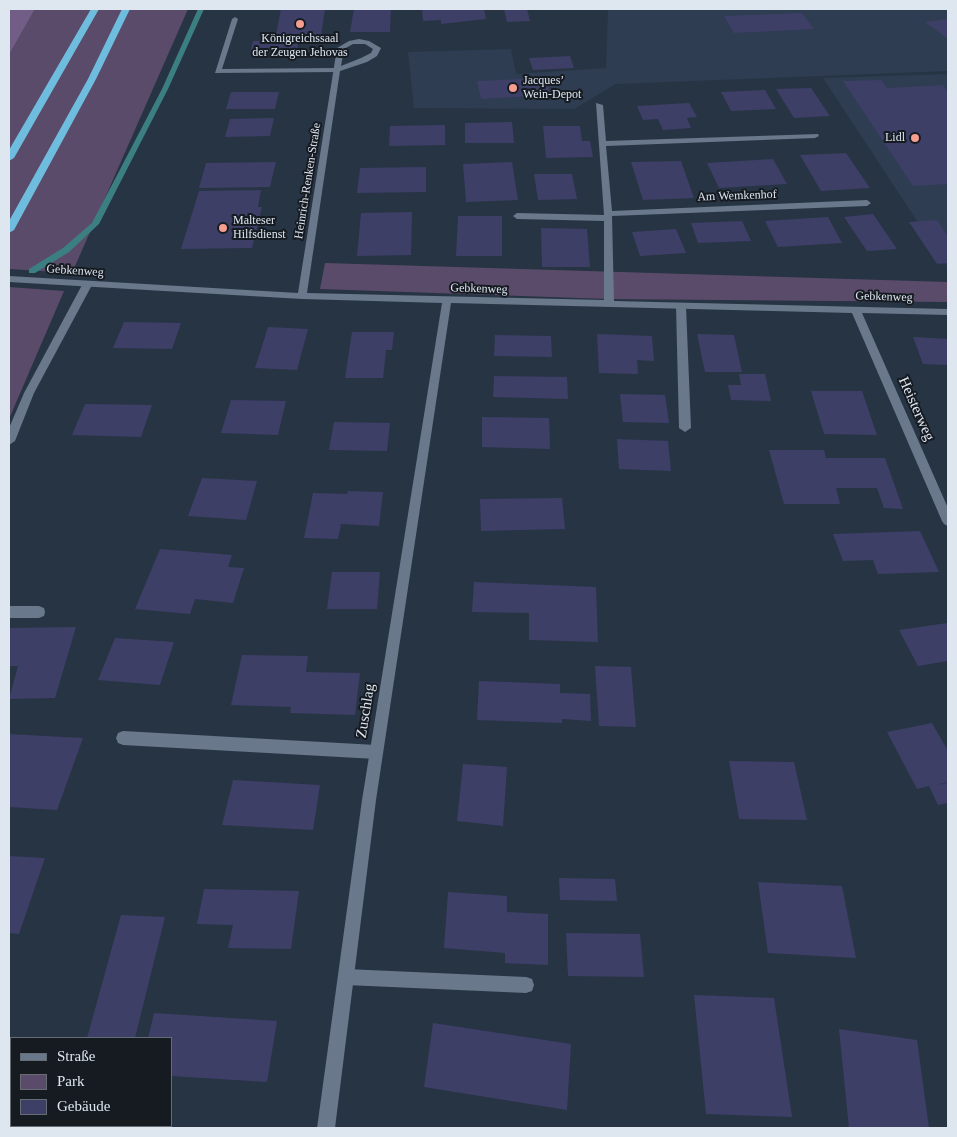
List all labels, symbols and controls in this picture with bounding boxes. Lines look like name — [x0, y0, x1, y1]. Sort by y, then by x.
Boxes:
marker: Königreichssaal der Zeugen Jehovas — [294, 18, 306, 30]
place label: Königreichssaal der Zeugen Jehovas — [252, 32, 348, 60]
place label: Jacques’ Wein-Depot — [523, 74, 581, 102]
marker: Jacques’ Wein-Depot — [507, 82, 519, 94]
street label: Heinrich-Renken-Straße — [292, 122, 324, 240]
place label: Lidl — [885, 131, 905, 145]
marker: Lidl — [909, 132, 921, 144]
street label: Am Wemkenhof — [697, 187, 777, 205]
place label: Malteser Hilfsdienst — [233, 214, 286, 242]
marker: Malteser Hilfsdienst — [217, 222, 229, 234]
street label: Gebkenweg — [46, 262, 104, 280]
street label: Gebkenweg — [450, 281, 508, 297]
street label: Gebkenweg — [855, 289, 913, 305]
street label: Heisterweg — [894, 374, 938, 444]
street label: Zuschlag — [353, 682, 379, 740]
legend — [10, 1037, 172, 1127]
text: Straße — [57, 1048, 95, 1064]
text: Park — [57, 1073, 85, 1089]
text: Gebäude — [57, 1098, 110, 1114]

